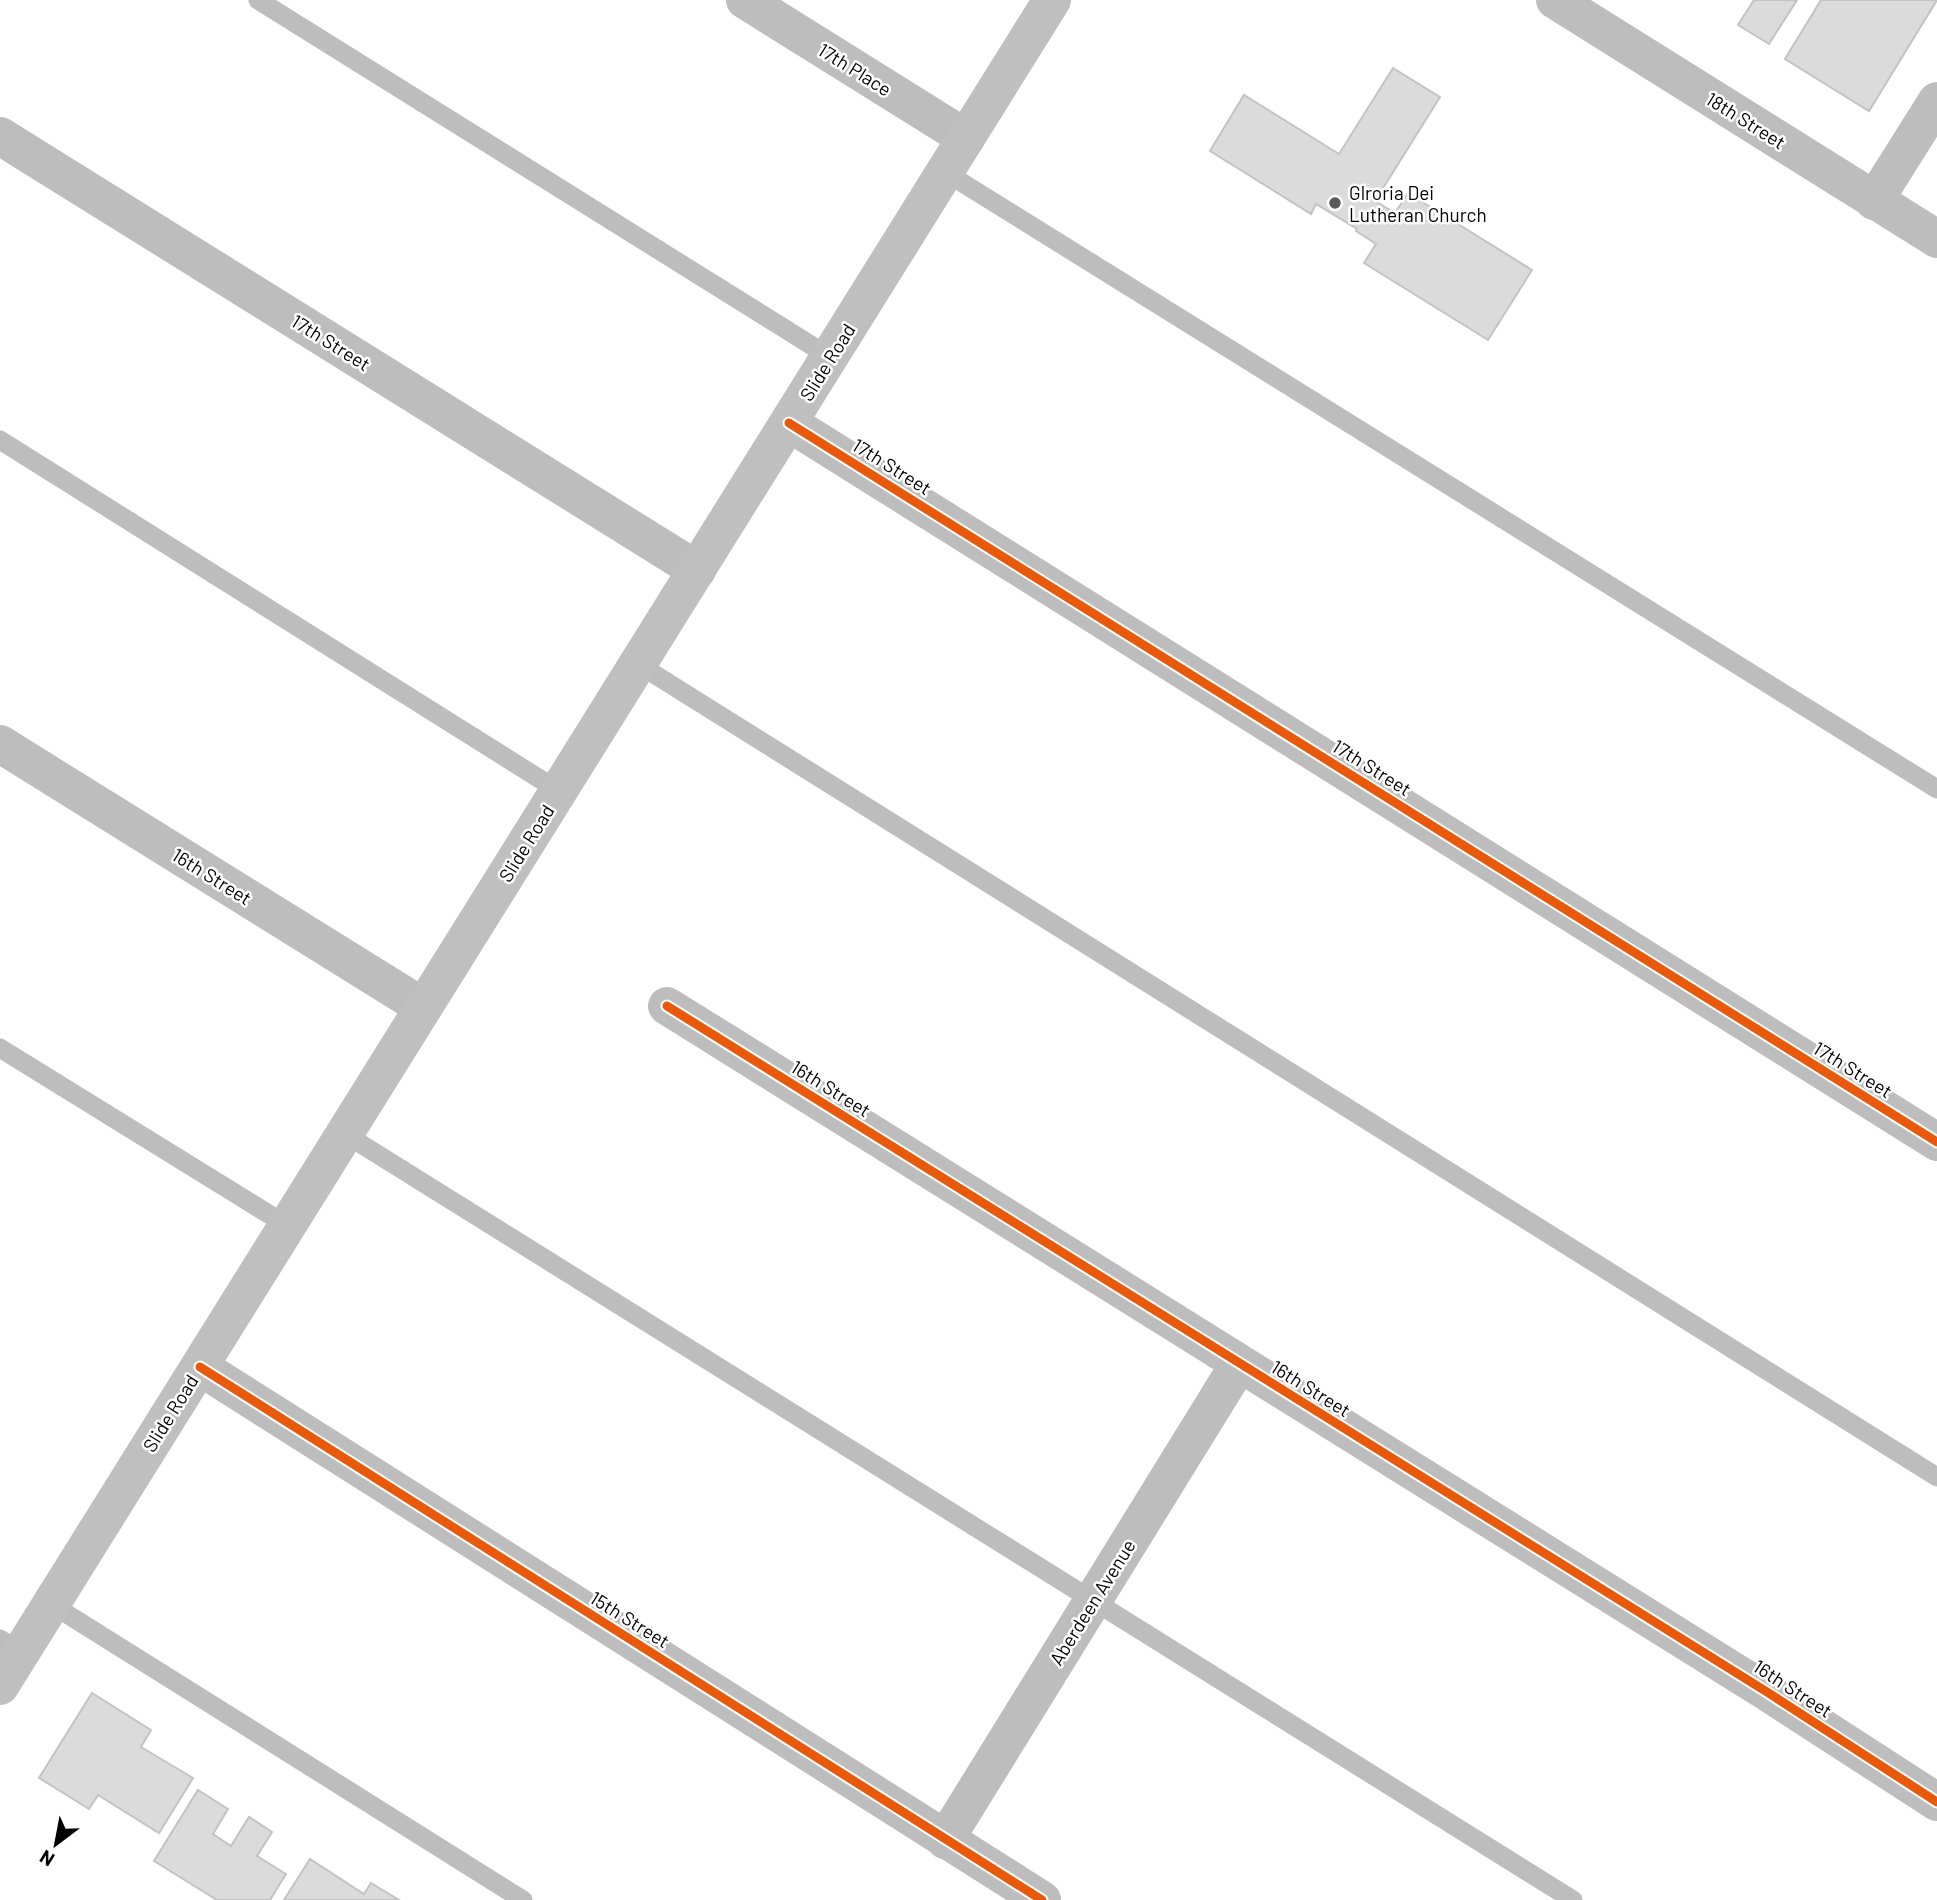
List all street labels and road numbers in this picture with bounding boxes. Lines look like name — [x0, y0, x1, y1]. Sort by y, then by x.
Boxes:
street label: 17th Place — [814, 38, 896, 100]
street label: 18th Street — [1702, 87, 1790, 153]
street label: 17th Street — [287, 309, 375, 375]
street label: Slide Road — [794, 319, 860, 405]
street label: 17th Street — [848, 433, 936, 499]
street label: 17th Street — [1328, 734, 1416, 800]
street label: Slide Road — [493, 800, 559, 886]
street label: 16th Street — [168, 843, 256, 909]
street label: 17th Street — [1809, 1036, 1897, 1102]
street label: 16th Street — [787, 1055, 875, 1121]
street label: 16th Street — [1267, 1355, 1355, 1421]
street label: Slide Road — [137, 1370, 203, 1456]
street label: Aberdeen Avenue — [1044, 1535, 1140, 1669]
street label: 15th Street — [586, 1586, 674, 1652]
street label: 16th Street — [1749, 1654, 1837, 1722]

